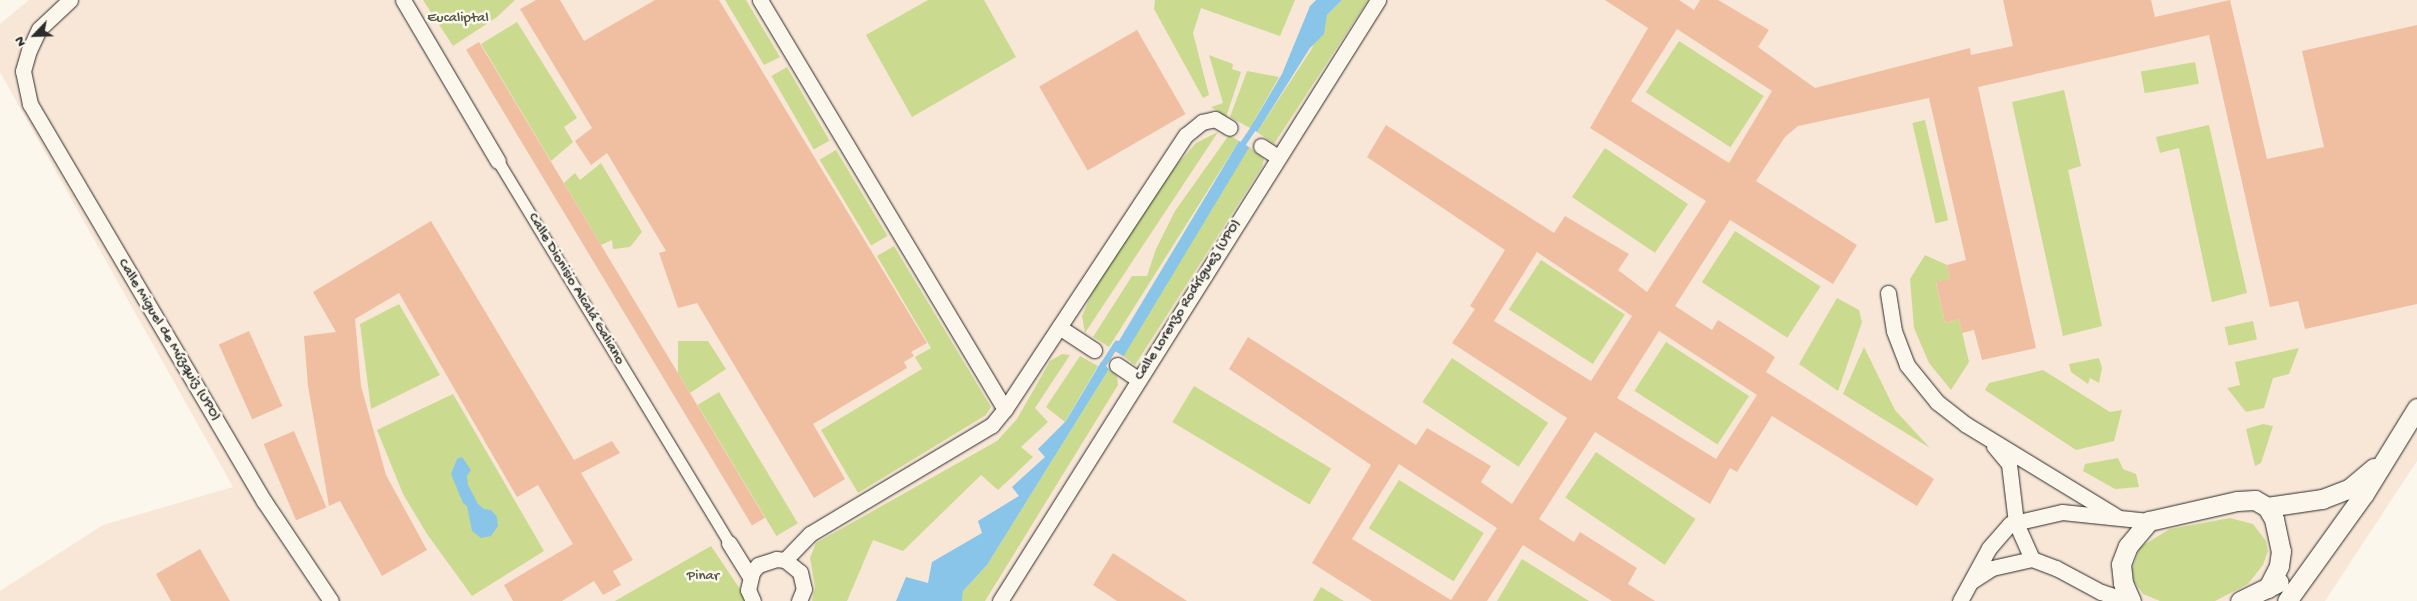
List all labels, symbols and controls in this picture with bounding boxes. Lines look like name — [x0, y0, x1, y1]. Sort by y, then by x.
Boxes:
north arrow — [10, 10, 60, 60]
park label: Eucaliptal — [427, 10, 489, 28]
text: N — [11, 34, 30, 49]
street label: Calle Dionisio Alcalá Galiano — [523, 210, 629, 368]
street label: Calle Lorenzo Rodríguez (UPO) — [1131, 216, 1245, 384]
street label: Calle Miguel de Múzquiz (UPO) — [113, 256, 225, 424]
park label: Pinar — [687, 568, 719, 586]

